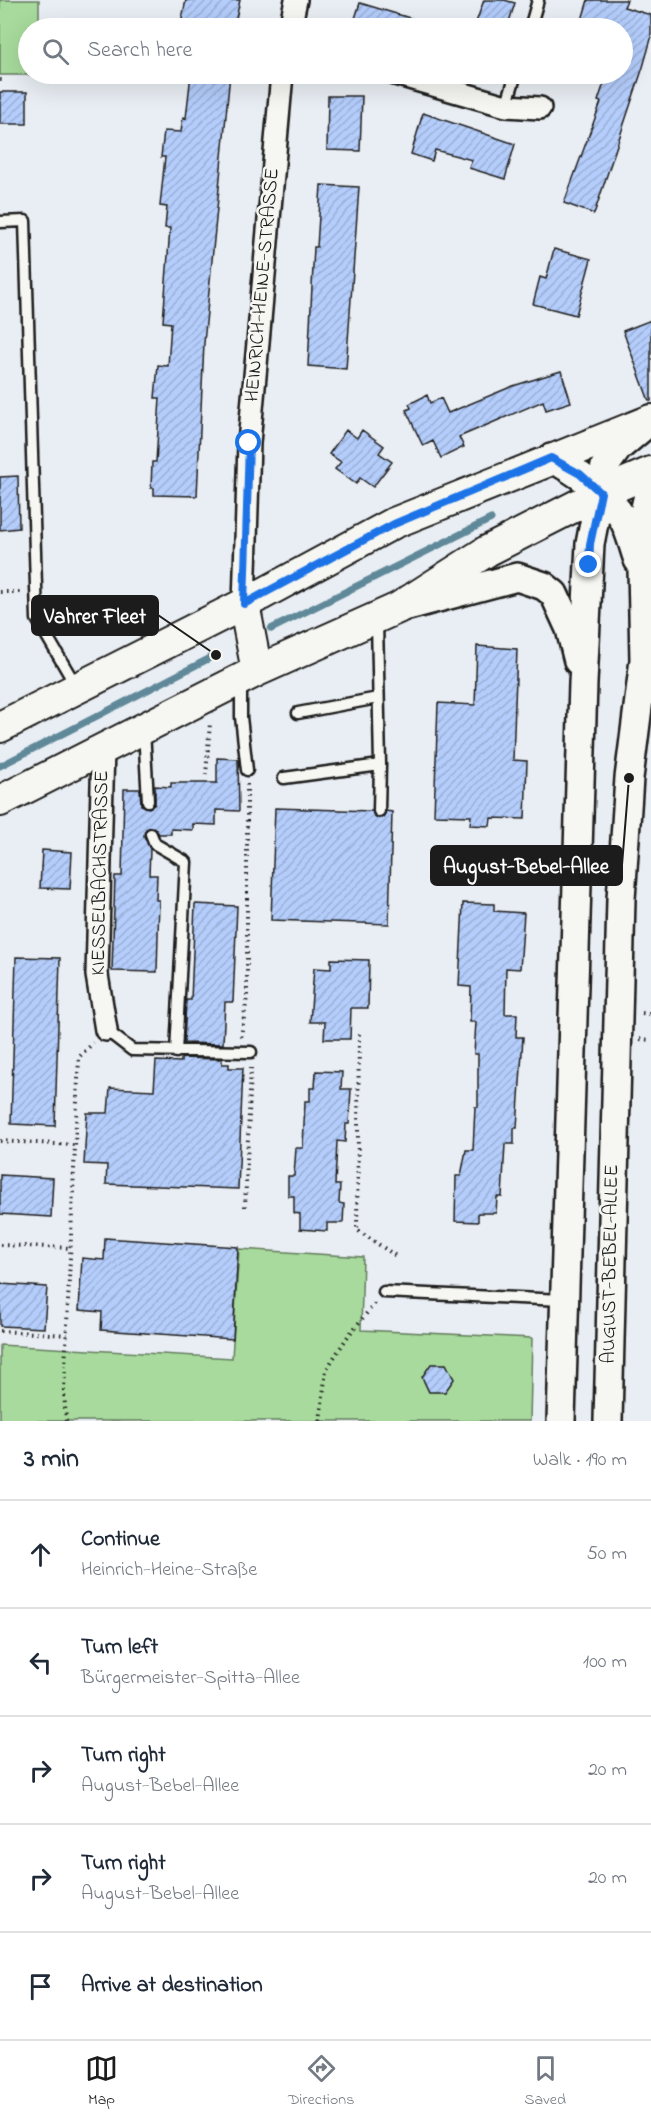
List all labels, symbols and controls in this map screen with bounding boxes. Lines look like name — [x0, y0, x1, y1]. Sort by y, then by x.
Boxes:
search box — [18, 18, 633, 84]
icon: search — [39, 35, 72, 68]
text: Search here — [87, 35, 192, 67]
street label: HEINRICH-HEINE-STRASSE — [238, 167, 288, 403]
route start — [235, 429, 261, 455]
route end — [575, 551, 601, 577]
callout: Vahrer Fleet — [32, 596, 158, 635]
text: Vahrer Fleet — [43, 603, 147, 633]
street label: KIESSELBACHSTRASSE — [85, 770, 117, 976]
callout: August-Bebel-Allee — [431, 846, 622, 885]
text: August-Bebel-Allee — [443, 853, 610, 885]
street label: AUGUST-BEBEL-ALLEE — [595, 1164, 627, 1364]
text: 3 min — [24, 1441, 79, 1479]
text: Walk · 190 m — [533, 1446, 627, 1475]
text: Continue — [81, 1524, 160, 1556]
icon: ahead — [24, 1538, 57, 1571]
text: 50 m — [586, 1540, 627, 1569]
text: Heinrich-Heine-Straße — [81, 1556, 257, 1585]
text: Turn left — [81, 1632, 158, 1664]
icon: left — [24, 1646, 57, 1679]
text: 100 m — [583, 1648, 627, 1677]
text: Bürgermeister-Spitta-Allee — [81, 1664, 300, 1693]
text: Turn right — [81, 1740, 166, 1772]
icon: right — [24, 1754, 57, 1787]
text: 20 m — [588, 1756, 627, 1785]
text: August-Bebel-Allee — [81, 1772, 239, 1801]
text: Turn right — [81, 1848, 166, 1880]
icon: right — [24, 1862, 57, 1895]
text: 20 m — [588, 1864, 627, 1893]
text: August-Bebel-Allee — [81, 1880, 239, 1909]
icon: arrive — [24, 1970, 57, 2003]
text: Arrive at destination — [81, 1970, 263, 2002]
tab: Map — [85, 2052, 118, 2112]
tab: Directions — [288, 2052, 354, 2112]
tab: Saved — [524, 2052, 566, 2112]

